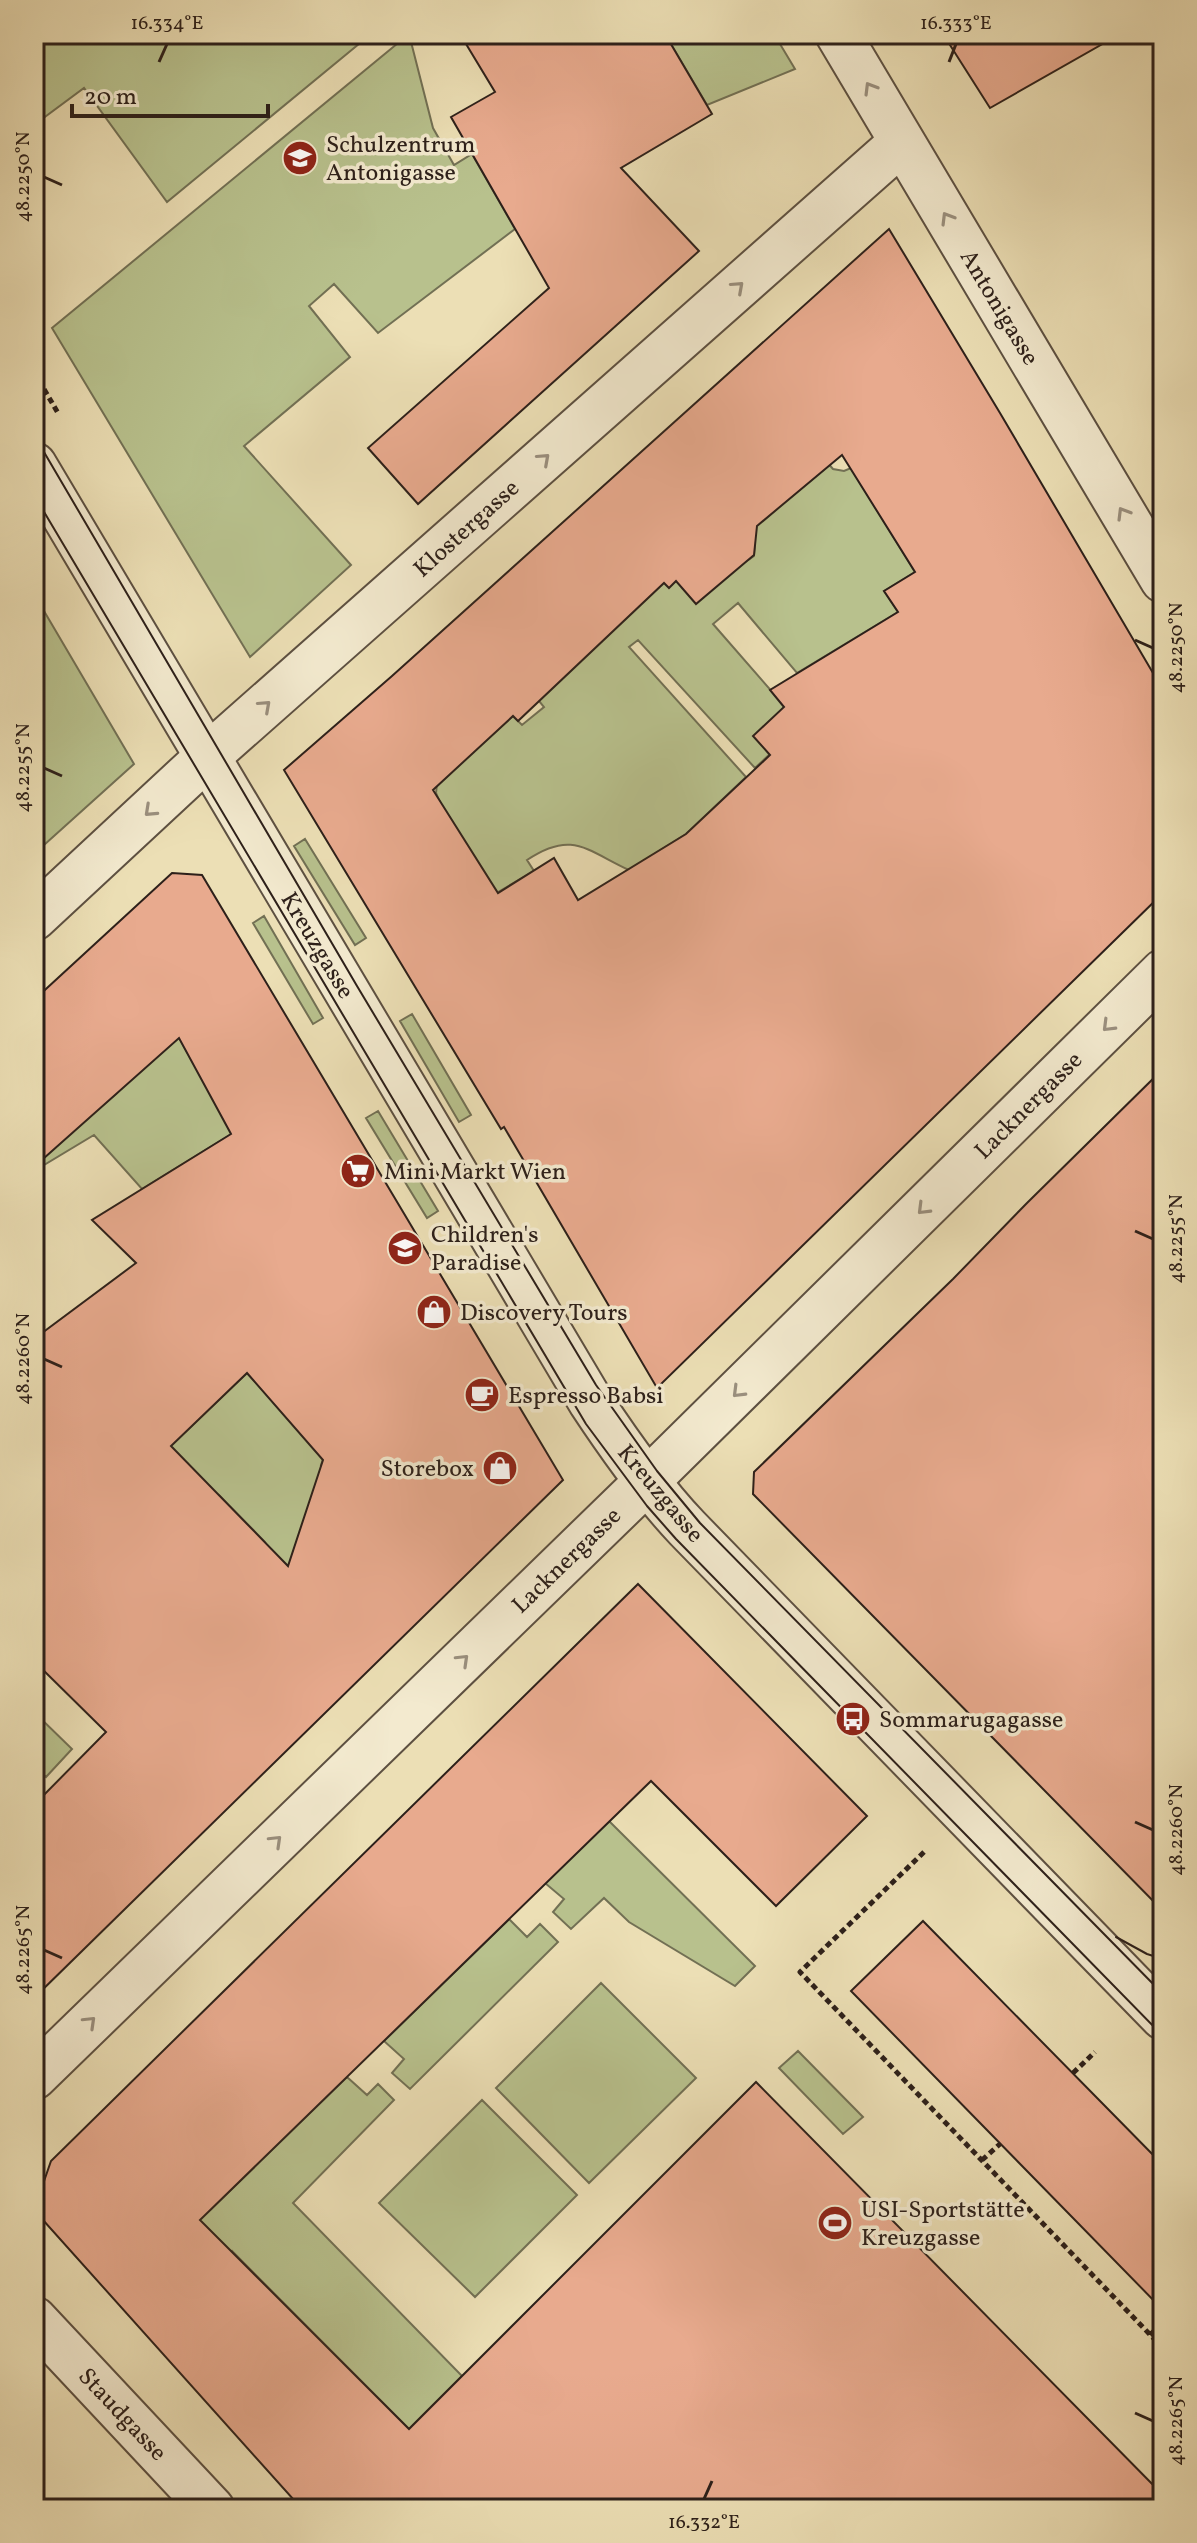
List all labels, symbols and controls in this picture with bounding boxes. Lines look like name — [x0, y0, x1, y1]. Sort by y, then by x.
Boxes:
text: 16.334°E — [130, 10, 204, 38]
text: 16.333°E — [920, 10, 992, 38]
scale bar — [72, 68, 268, 118]
text: 20 m — [84, 81, 137, 115]
one-way arrow — [864, 82, 880, 97]
place label: Schulzentrum Antonigasse — [326, 129, 475, 191]
text: 48.2250°N — [10, 131, 38, 223]
school or university icon: Schulzentrum Antonigasse — [281, 139, 319, 177]
one-way arrow — [941, 212, 957, 227]
street label: Antonigasse — [950, 244, 1046, 372]
one-way arrow — [729, 282, 744, 297]
one-way arrow — [534, 455, 549, 469]
street label: Klostergasse — [407, 473, 528, 586]
one-way arrow — [1117, 507, 1133, 522]
text: 48.2250°N — [1163, 602, 1191, 694]
one-way arrow — [256, 701, 271, 716]
text: 48.2255°N — [10, 723, 38, 813]
one-way arrow — [144, 801, 159, 815]
street label: Kreuzgasse — [271, 886, 362, 1006]
one-way arrow — [1102, 1017, 1117, 1032]
street label: Lacknergasse — [968, 1045, 1091, 1168]
supermarket icon: Mini Markt Wien — [339, 1152, 377, 1190]
place label: Mini Markt Wien — [384, 1156, 566, 1190]
text: 48.2255°N — [1163, 1194, 1191, 1284]
one-way arrow — [918, 1200, 932, 1214]
place label: Children's Paradise — [431, 1219, 539, 1281]
school or university icon: Children's Paradise — [386, 1229, 424, 1267]
shop icon: Discovery Tours — [415, 1293, 453, 1331]
place label: Discovery Tours — [460, 1297, 627, 1331]
text: 48.2260°N — [10, 1313, 38, 1405]
cafe icon: Espresso Babsi — [463, 1376, 501, 1414]
place label: Espresso Babsi — [508, 1380, 664, 1414]
one-way arrow — [733, 1383, 747, 1397]
street label: Kreuzgasse — [608, 1438, 711, 1551]
shop icon: Storebox — [481, 1449, 519, 1487]
place label: Storebox — [380, 1453, 474, 1487]
street label: Lacknergasse — [505, 1500, 630, 1622]
one-way arrow — [454, 1655, 468, 1669]
bus stop icon: Sommarugagasse — [834, 1700, 872, 1738]
place label: Sommarugagasse — [879, 1704, 1063, 1738]
text: 48.2260°N — [1163, 1784, 1191, 1876]
one-way arrow — [267, 1837, 282, 1851]
text: 48.2265°N — [10, 1905, 38, 1995]
one-way arrow — [81, 2017, 95, 2032]
place label: USI-Sportstätte Kreuzgasse — [861, 2194, 1025, 2256]
sports icon: USI-Sportstätte Kreuzgasse — [816, 2204, 854, 2242]
street label: Staudgasse — [69, 2361, 174, 2470]
text: 48.2265°N — [1163, 2376, 1191, 2466]
text: 16.332°E — [668, 2509, 740, 2537]

